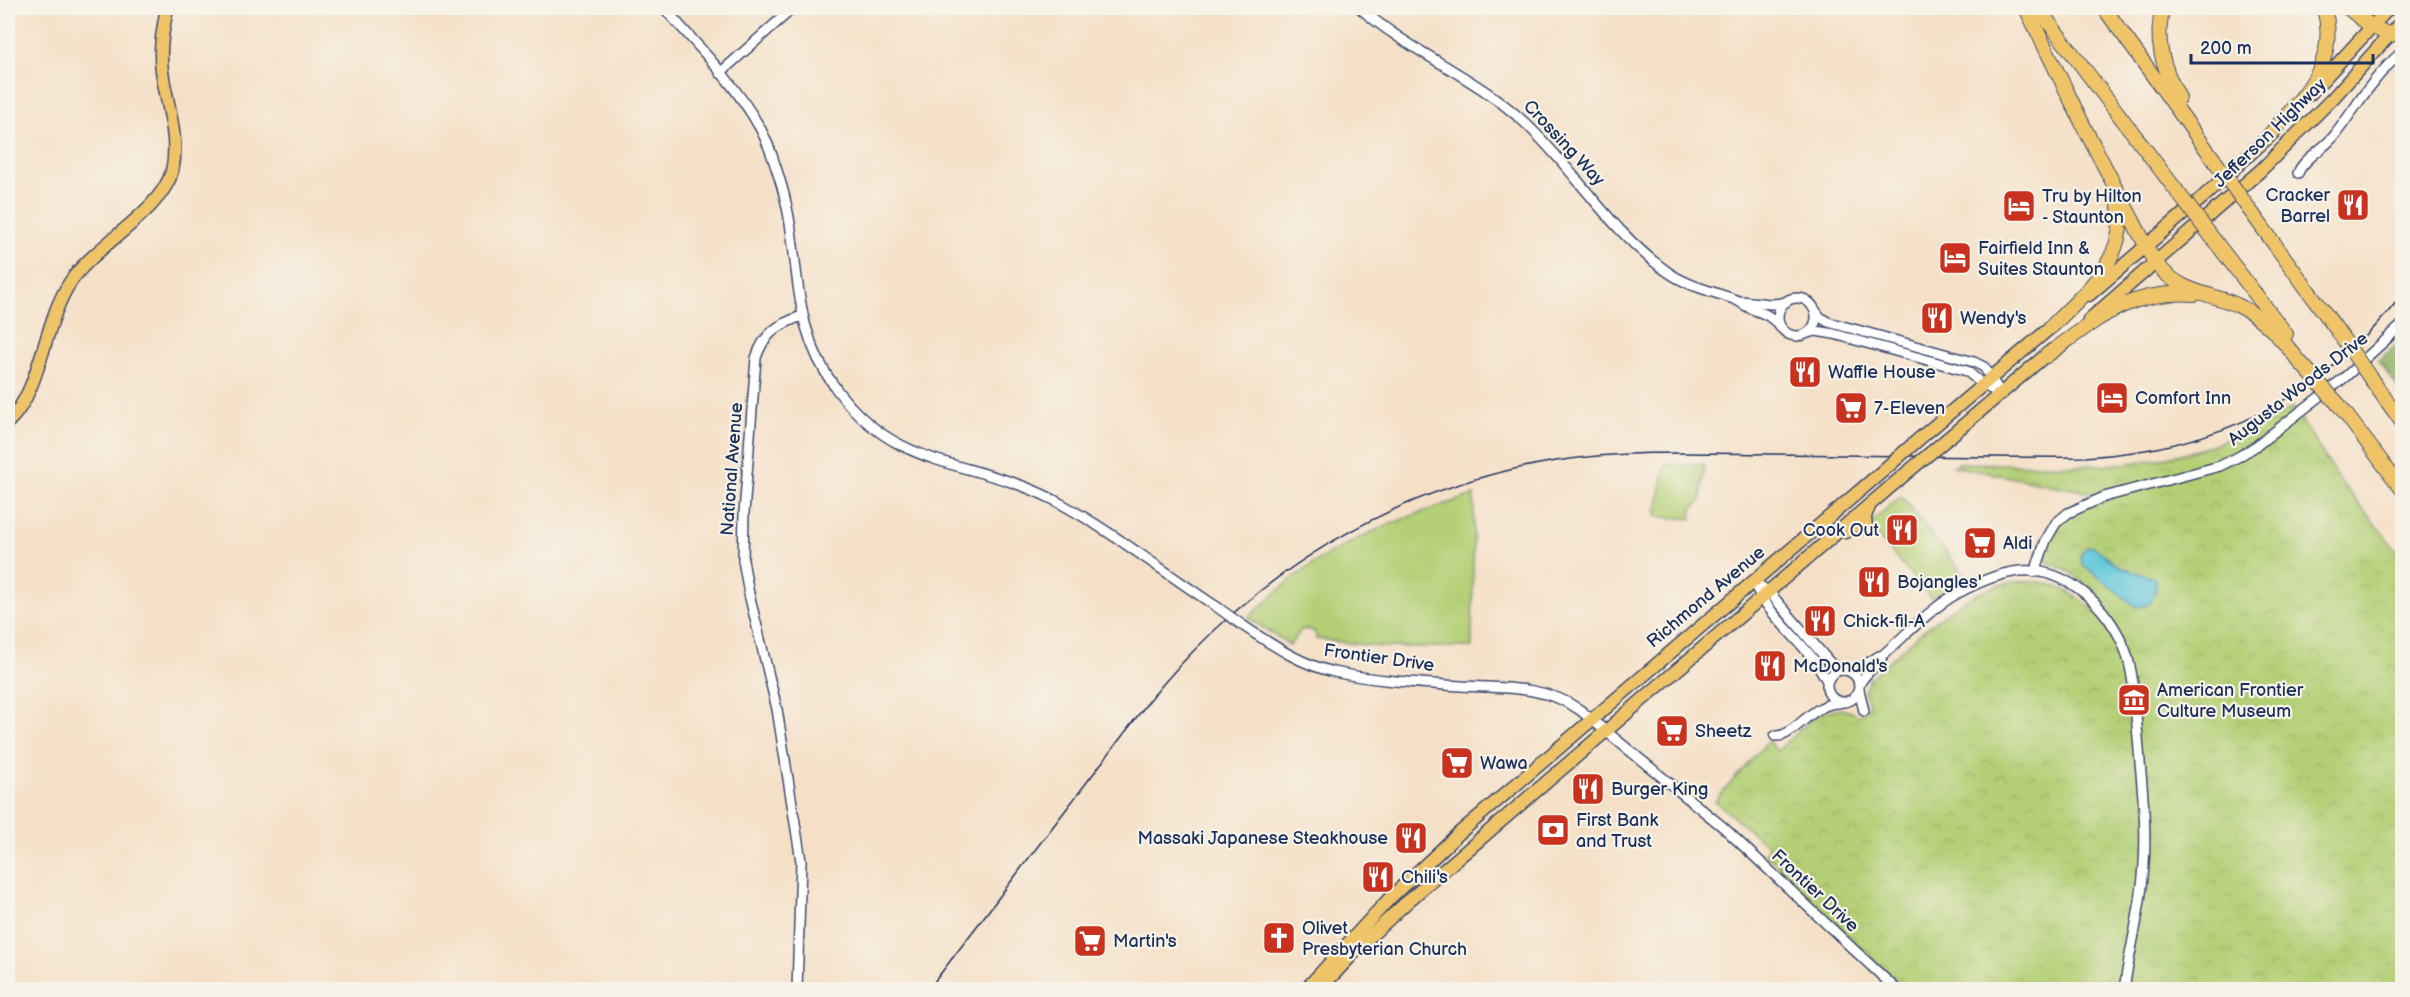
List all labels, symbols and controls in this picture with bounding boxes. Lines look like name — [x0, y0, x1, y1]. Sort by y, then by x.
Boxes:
scale bar — [2191, 27, 2372, 65]
text: 200 m — [2200, 38, 2252, 59]
street label: Jefferson Highway — [2209, 73, 2331, 192]
street label: Crossing Way — [1519, 96, 1610, 191]
place label: Cracker Barrel — [2266, 185, 2330, 227]
place label: Tru by Hilton - Staunton — [2042, 186, 2142, 228]
restaurant icon: Cracker Barrel — [2335, 187, 2371, 223]
hotel icon: Tru by Hilton - Staunton — [2001, 188, 2037, 224]
place label: Fairfield Inn & Suites Staunton — [1978, 238, 2104, 280]
hotel icon: Fairfield Inn & Suites Staunton — [1937, 240, 1973, 276]
restaurant icon: Wendy's — [1919, 300, 1955, 336]
place label: Wendy's — [1960, 308, 2026, 329]
street label: Augusta Woods Drive — [2224, 328, 2372, 450]
restaurant icon: Waffle House — [1787, 354, 1823, 390]
place label: Waffle House — [1828, 362, 1936, 383]
hotel icon: Comfort Inn — [2094, 380, 2130, 416]
place label: Comfort Inn — [2135, 388, 2231, 409]
supermarket icon: 7-Eleven — [1833, 390, 1869, 426]
place label: 7-Eleven — [1874, 398, 1945, 419]
street label: National Avenue — [717, 401, 747, 536]
restaurant icon: Cook Out — [1884, 512, 1920, 548]
place label: Cook Out — [1803, 520, 1879, 541]
supermarket icon: Aldi — [1962, 525, 1998, 561]
place label: Aldi — [2003, 533, 2032, 554]
street label: Richmond Avenue — [1643, 541, 1769, 652]
restaurant icon: Bojangles' — [1856, 564, 1892, 600]
place label: Bojangles' — [1897, 572, 1982, 593]
restaurant icon: Chick-fil-A — [1802, 603, 1838, 639]
place label: Chick-fil-A — [1843, 611, 1925, 632]
street label: Frontier Drive — [1322, 640, 1436, 676]
restaurant icon: McDonald's — [1752, 648, 1788, 684]
place label: McDonald's — [1793, 656, 1888, 677]
place label: American Frontier Culture Museum — [2157, 680, 2304, 722]
museum icon: American Frontier Culture Museum — [2116, 682, 2152, 718]
supermarket icon: Sheetz — [1654, 713, 1690, 749]
place label: Sheetz — [1695, 721, 1752, 742]
supermarket icon: Wawa — [1439, 745, 1475, 781]
place label: Wawa — [1480, 753, 1528, 774]
restaurant icon: Burger King — [1570, 771, 1606, 807]
place label: Burger King — [1611, 779, 1708, 800]
place label: First Bank and Trust — [1576, 810, 1658, 852]
bank icon: First Bank and Trust — [1535, 812, 1571, 848]
restaurant icon: Massaki Japanese Steakhouse — [1393, 820, 1429, 856]
place label: Massaki Japanese Steakhouse — [1137, 828, 1388, 849]
street label: Frontier Drive — [1767, 845, 1863, 937]
restaurant icon: Chili's — [1360, 859, 1396, 895]
place label: Chili's — [1401, 867, 1448, 888]
place label: Olivet Presbyterian Church — [1302, 918, 1467, 960]
church icon: Olivet Presbyterian Church — [1261, 920, 1297, 956]
supermarket icon: Martin's — [1072, 923, 1108, 959]
place label: Martin's — [1113, 931, 1177, 952]

